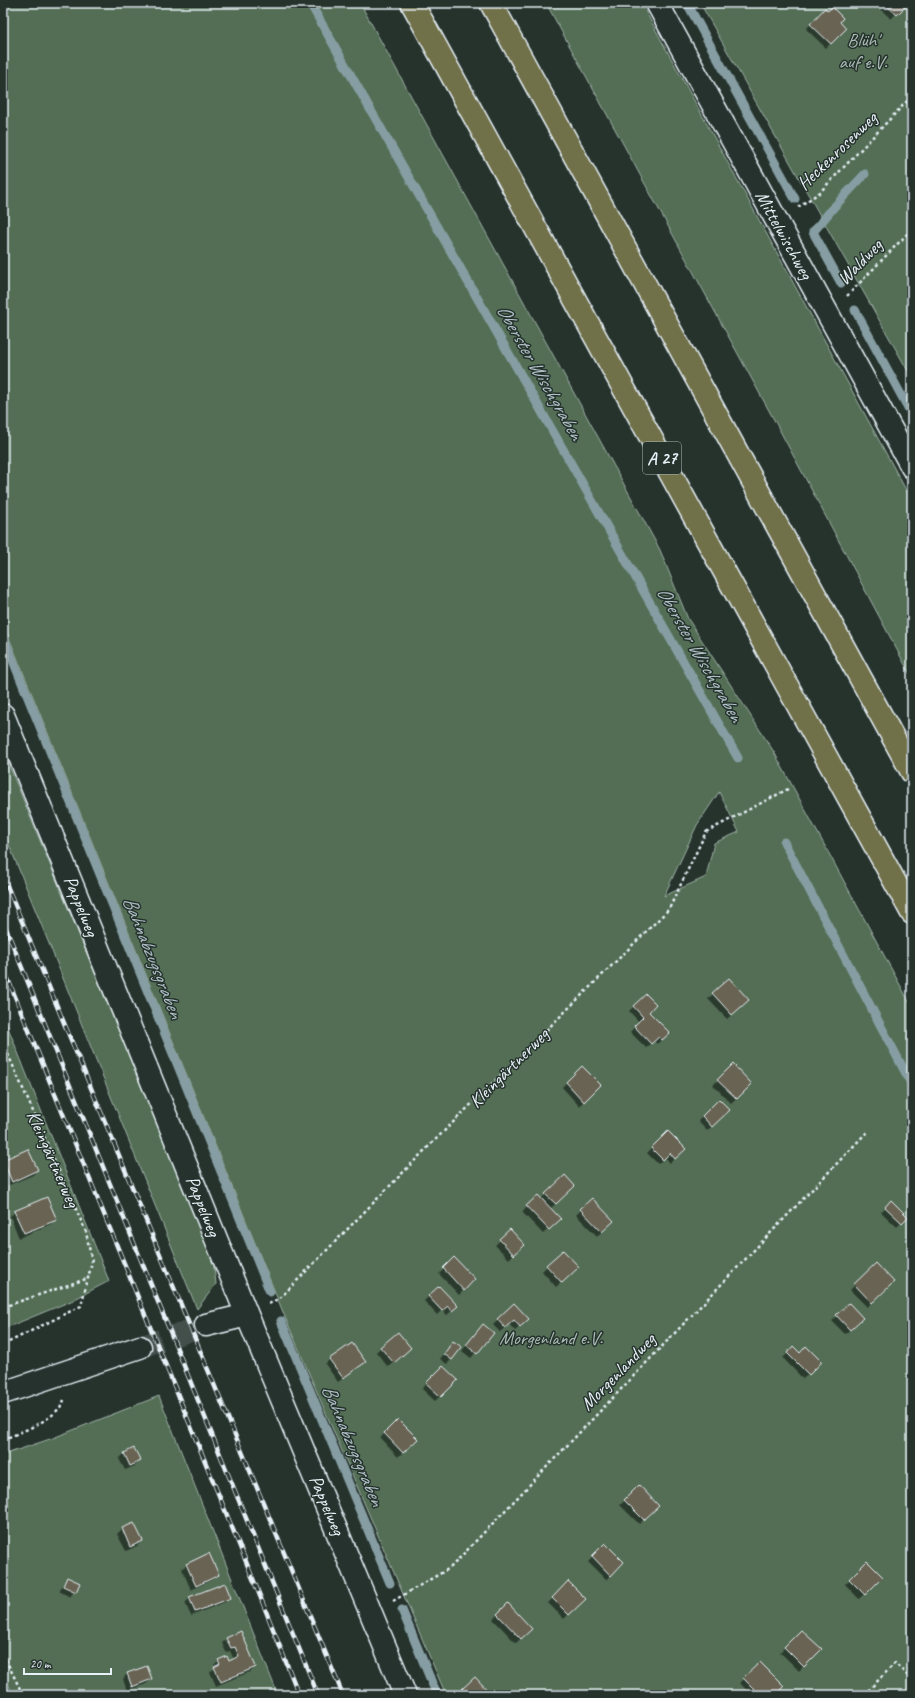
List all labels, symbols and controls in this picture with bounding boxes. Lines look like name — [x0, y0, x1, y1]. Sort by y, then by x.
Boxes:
park label: Blüh' auf e.V. — [839, 28, 887, 74]
street label: Heckenrosenweg — [792, 106, 883, 195]
street label: Mittelwischweg — [750, 186, 819, 285]
street label: Waldweg — [832, 233, 889, 290]
water label: Oberster Wischgraben — [491, 300, 590, 446]
road number: A 27 — [643, 442, 681, 474]
water label: Oberster Wischgraben — [651, 582, 750, 728]
street label: Pappelweg — [58, 872, 104, 941]
water label: Bahnabzugsgraben — [117, 893, 190, 1023]
street label: Kleingärtnerweg — [464, 1022, 555, 1113]
street label: Kleingärtnerweg — [21, 1107, 86, 1212]
street label: Pappelweg — [180, 1172, 226, 1241]
park label: Morgenland e.V. — [499, 1326, 603, 1350]
street label: Morgenlandweg — [575, 1327, 662, 1416]
water label: Bahnabzugsgraben — [316, 1381, 390, 1511]
street label: Pappelweg — [304, 1471, 351, 1540]
scale bar — [24, 1650, 111, 1676]
text: 20 m — [30, 1656, 52, 1672]

